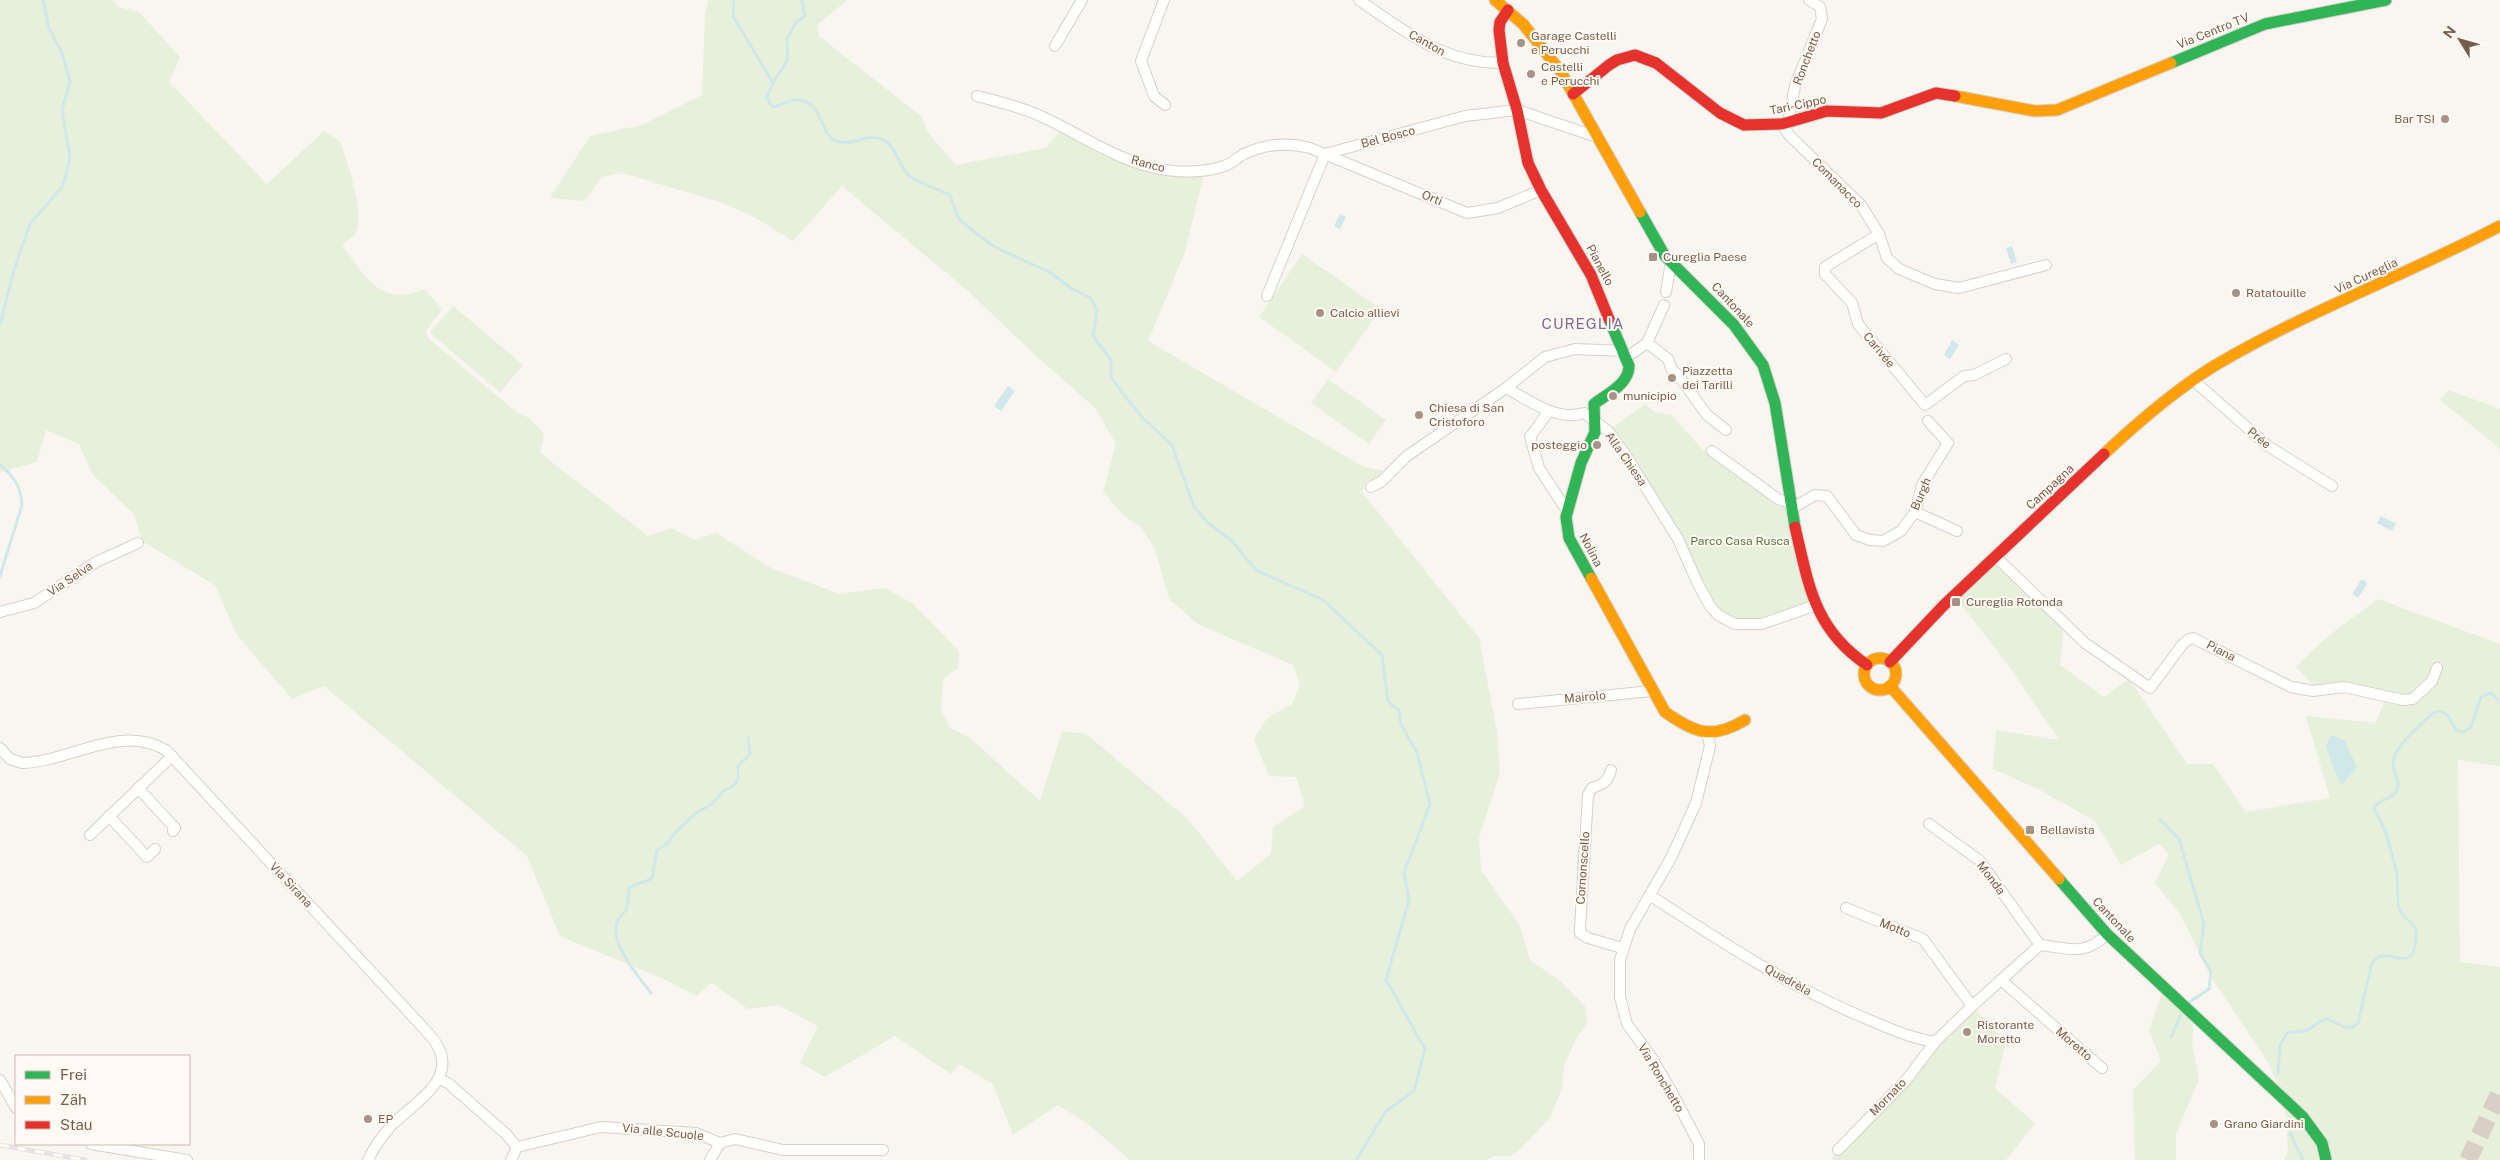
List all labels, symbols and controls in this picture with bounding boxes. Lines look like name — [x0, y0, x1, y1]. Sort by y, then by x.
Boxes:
street label: Via Centro TV — [2175, 10, 2251, 52]
north arrow — [2435, 15, 2485, 65]
text: N — [2440, 23, 2459, 41]
street label: Canton — [1406, 27, 1448, 59]
place label: Garage Castelli e Perucchi — [1531, 29, 1616, 57]
street label: Ronchetto — [1790, 29, 1824, 87]
marker: Garage Castelli e Perucchi — [1515, 37, 1527, 49]
place label: Castelli e Perucchi — [1541, 60, 1599, 88]
marker: Castelli e Perucchi — [1525, 68, 1537, 80]
street label: Tarì-Cippo — [1768, 92, 1828, 118]
place label: Bar TSI — [2394, 112, 2435, 126]
marker: Bar TSI — [2439, 113, 2451, 125]
street label: Bel Bosco — [1359, 123, 1417, 151]
street label: Ranco — [1129, 153, 1167, 175]
street label: Comanacco — [1809, 155, 1865, 211]
street label: Orti — [1420, 188, 1444, 208]
street label: Pianello — [1583, 242, 1617, 288]
place label: Cureglia Paese — [1663, 250, 1747, 264]
marker: Cureglia Paese — [1647, 251, 1659, 263]
street label: Via Cureglia — [2332, 255, 2400, 297]
street label: Cantonale — [1709, 280, 1758, 331]
place label: Ratatouille — [2246, 286, 2307, 300]
marker: Ratatouille — [2230, 287, 2242, 299]
place label: Calcio allievi — [1330, 306, 1400, 320]
marker: Calcio allievi — [1314, 307, 1326, 319]
district label: CUREGLIA — [1542, 315, 1624, 332]
street label: Carivée — [1860, 329, 1898, 371]
place label: Piazzetta dei Tarilli — [1682, 364, 1733, 392]
marker: Piazzetta dei Tarilli — [1666, 372, 1678, 384]
place label: municipio — [1623, 389, 1677, 403]
marker: municipio — [1607, 390, 1619, 402]
place label: Chiesa di San Cristoforo — [1429, 401, 1504, 429]
marker: Chiesa di San Cristoforo — [1413, 409, 1425, 421]
street label: Prée — [2245, 424, 2274, 452]
street label: Alla Chiesa — [1602, 429, 1650, 489]
place label: posteggio — [1531, 438, 1587, 452]
marker: posteggio — [1591, 439, 1603, 451]
street label: Campagna — [2023, 461, 2077, 513]
street label: Burgh — [1908, 476, 1934, 512]
street label: Nolina — [1576, 531, 1606, 569]
park label: Parco Casa Rusca — [1690, 534, 1790, 548]
street label: Via Selva — [45, 559, 95, 599]
place label: Cureglia Rotonda — [1966, 595, 2063, 609]
marker: Cureglia Rotonda — [1950, 596, 1962, 608]
street label: Piana — [2204, 638, 2238, 664]
street label: Mairolo — [1564, 688, 1607, 706]
place label: Bellavista — [2040, 823, 2095, 837]
marker: Bellavista — [2024, 824, 2036, 836]
street label: Cornonscello — [1573, 831, 1593, 905]
street label: Monda — [1974, 859, 2008, 897]
street label: Via Sirana — [267, 860, 315, 910]
street label: Cantonale — [2090, 895, 2139, 946]
street label: Motto — [1877, 915, 1913, 941]
street label: Quadrèla — [1762, 961, 1814, 999]
place label: Ristorante Moretto — [1977, 1018, 2035, 1046]
street label: Moretto — [2053, 1024, 2095, 1064]
marker: Ristorante Moretto — [1961, 1026, 1973, 1038]
street label: Via Ronchetto — [1635, 1041, 1687, 1115]
legend — [15, 1055, 190, 1145]
text: Frei — [60, 1066, 87, 1083]
street label: Mornato — [1867, 1075, 1909, 1119]
text: Zäh — [60, 1091, 87, 1108]
place label: EP — [378, 1112, 394, 1126]
marker: EP — [362, 1113, 374, 1125]
text: Stau — [60, 1116, 93, 1133]
place label: Grano Giardini — [2224, 1117, 2304, 1131]
marker: Grano Giardini — [2208, 1118, 2220, 1130]
street label: Via alle Scuole — [621, 1121, 705, 1143]

